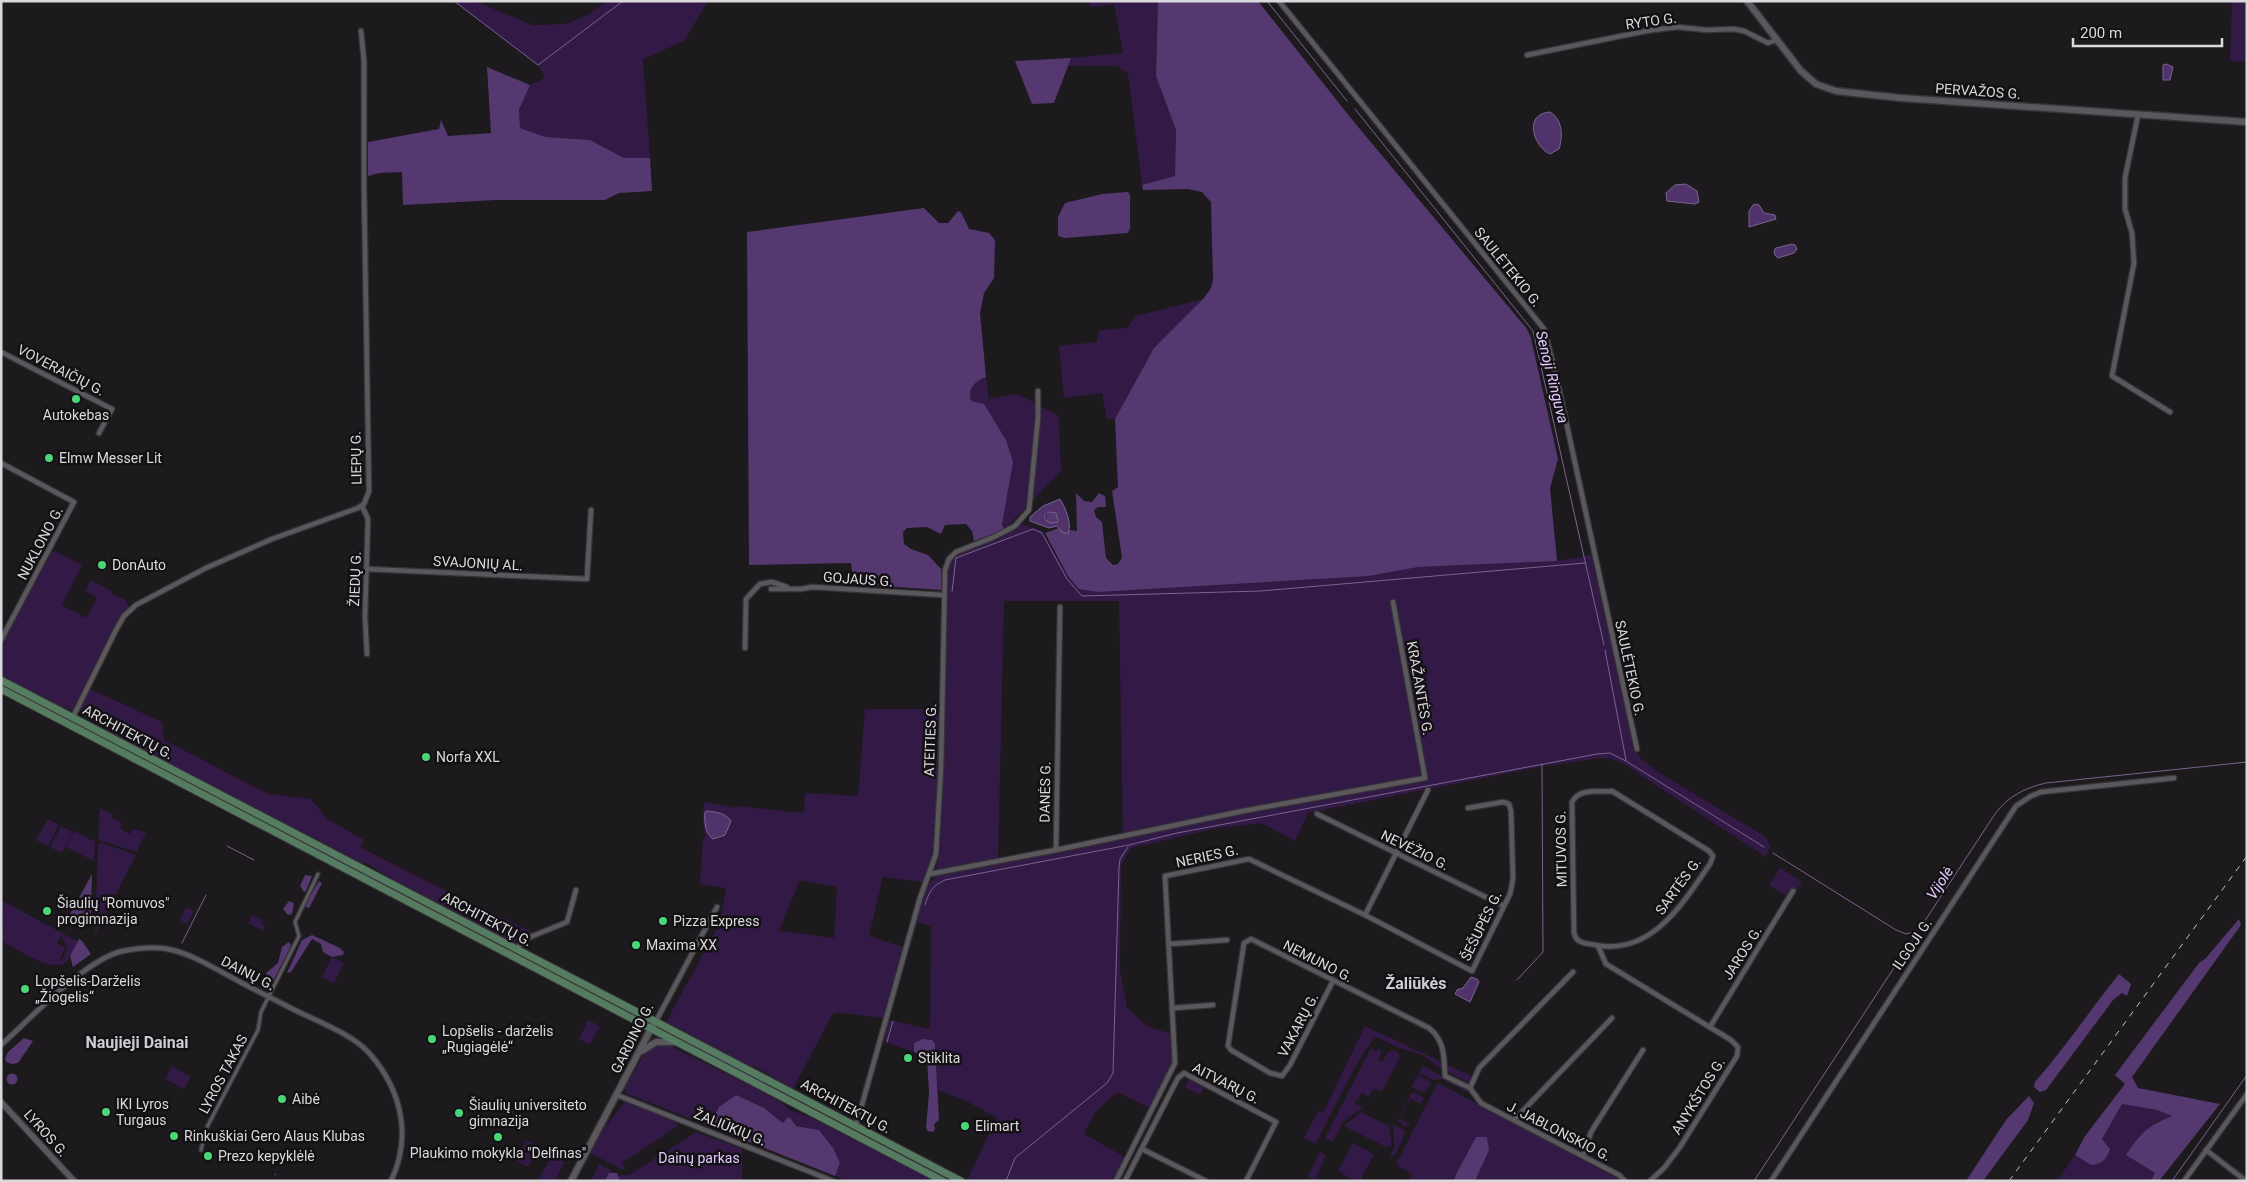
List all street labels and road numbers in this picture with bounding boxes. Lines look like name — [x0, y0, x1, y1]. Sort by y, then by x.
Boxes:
street label: RYTO G. — [1624, 10, 1678, 32]
street label: PERVAŽOS G. — [1935, 79, 2021, 102]
street label: SAULĖTEKIO G. — [1471, 224, 1545, 310]
street label: VOVERAIČIŲ G. — [15, 340, 108, 399]
street label: LIEPŲ G. — [348, 431, 364, 485]
street label: NUKLONO G. — [14, 504, 66, 582]
street label: ŽIEDŲ G. — [345, 551, 364, 607]
street label: SVAJONIŲ AL. — [433, 553, 523, 573]
street label: GOJAUS G. — [823, 569, 893, 589]
street label: SAULĖTEKIO G. — [1612, 619, 1648, 717]
street label: KRAŽANTĖS G. — [1404, 640, 1437, 736]
street label: ARCHITEKTŲ G. — [80, 702, 176, 762]
street label: ATEITIES G. — [921, 703, 939, 777]
street label: DANĖS G. — [1036, 761, 1054, 823]
street label: MITUVOS G. — [1552, 810, 1570, 888]
street label: NEVĖŽIO G. — [1379, 826, 1452, 873]
street label: NERIES G. — [1174, 842, 1240, 870]
street label: SARTĖS G. — [1652, 854, 1704, 918]
street label: ŠEŠUPĖS G. — [1456, 888, 1505, 963]
street label: ARCHITEKTŲ G. — [439, 889, 535, 949]
street label: ILGOJI G. — [1889, 915, 1935, 973]
street label: JAROS G. — [1719, 923, 1765, 983]
street label: NEMUNO G. — [1281, 937, 1355, 985]
street label: DAINŲ G. — [219, 953, 277, 993]
street label: VAKARŲ G. — [1275, 990, 1321, 1060]
street label: GARDINO G. — [607, 1000, 657, 1076]
street label: LYROS TAKAS — [195, 1032, 251, 1116]
street label: ANYKŠTOS G. — [1667, 1054, 1728, 1137]
street label: AITVARŲ G. — [1190, 1059, 1262, 1107]
street label: ARCHITEKTŲ G. — [798, 1076, 894, 1136]
street label: J. JABLONSKIO G. — [1504, 1098, 1614, 1164]
street label: ŽALIŪKIŲ G. — [692, 1104, 769, 1149]
street label: LYROS G. — [21, 1106, 71, 1160]

